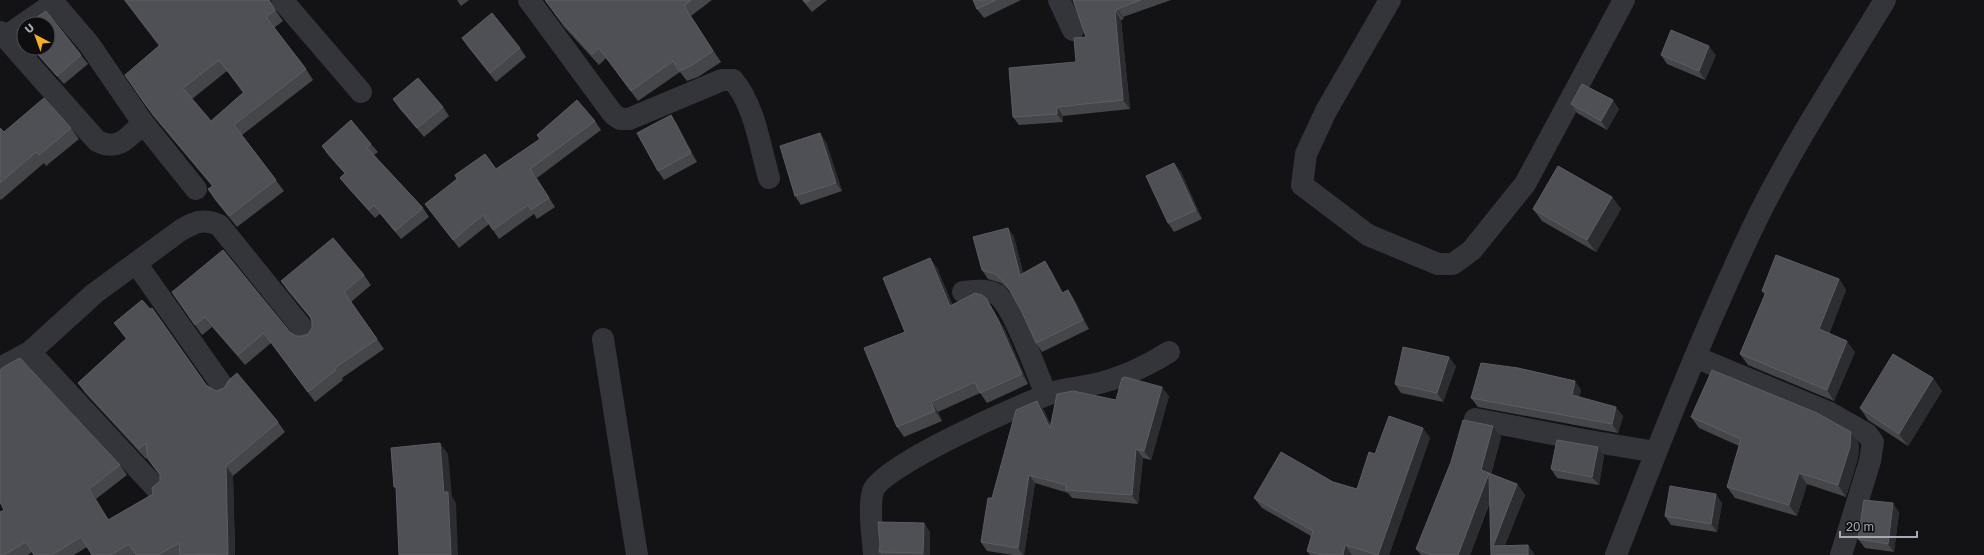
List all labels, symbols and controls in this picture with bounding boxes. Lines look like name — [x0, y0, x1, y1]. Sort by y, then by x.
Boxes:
north arrow — [16, 16, 56, 56]
text: U — [22, 21, 36, 36]
scale bar — [1840, 513, 1917, 539]
text: 20 m — [1846, 519, 1874, 534]

